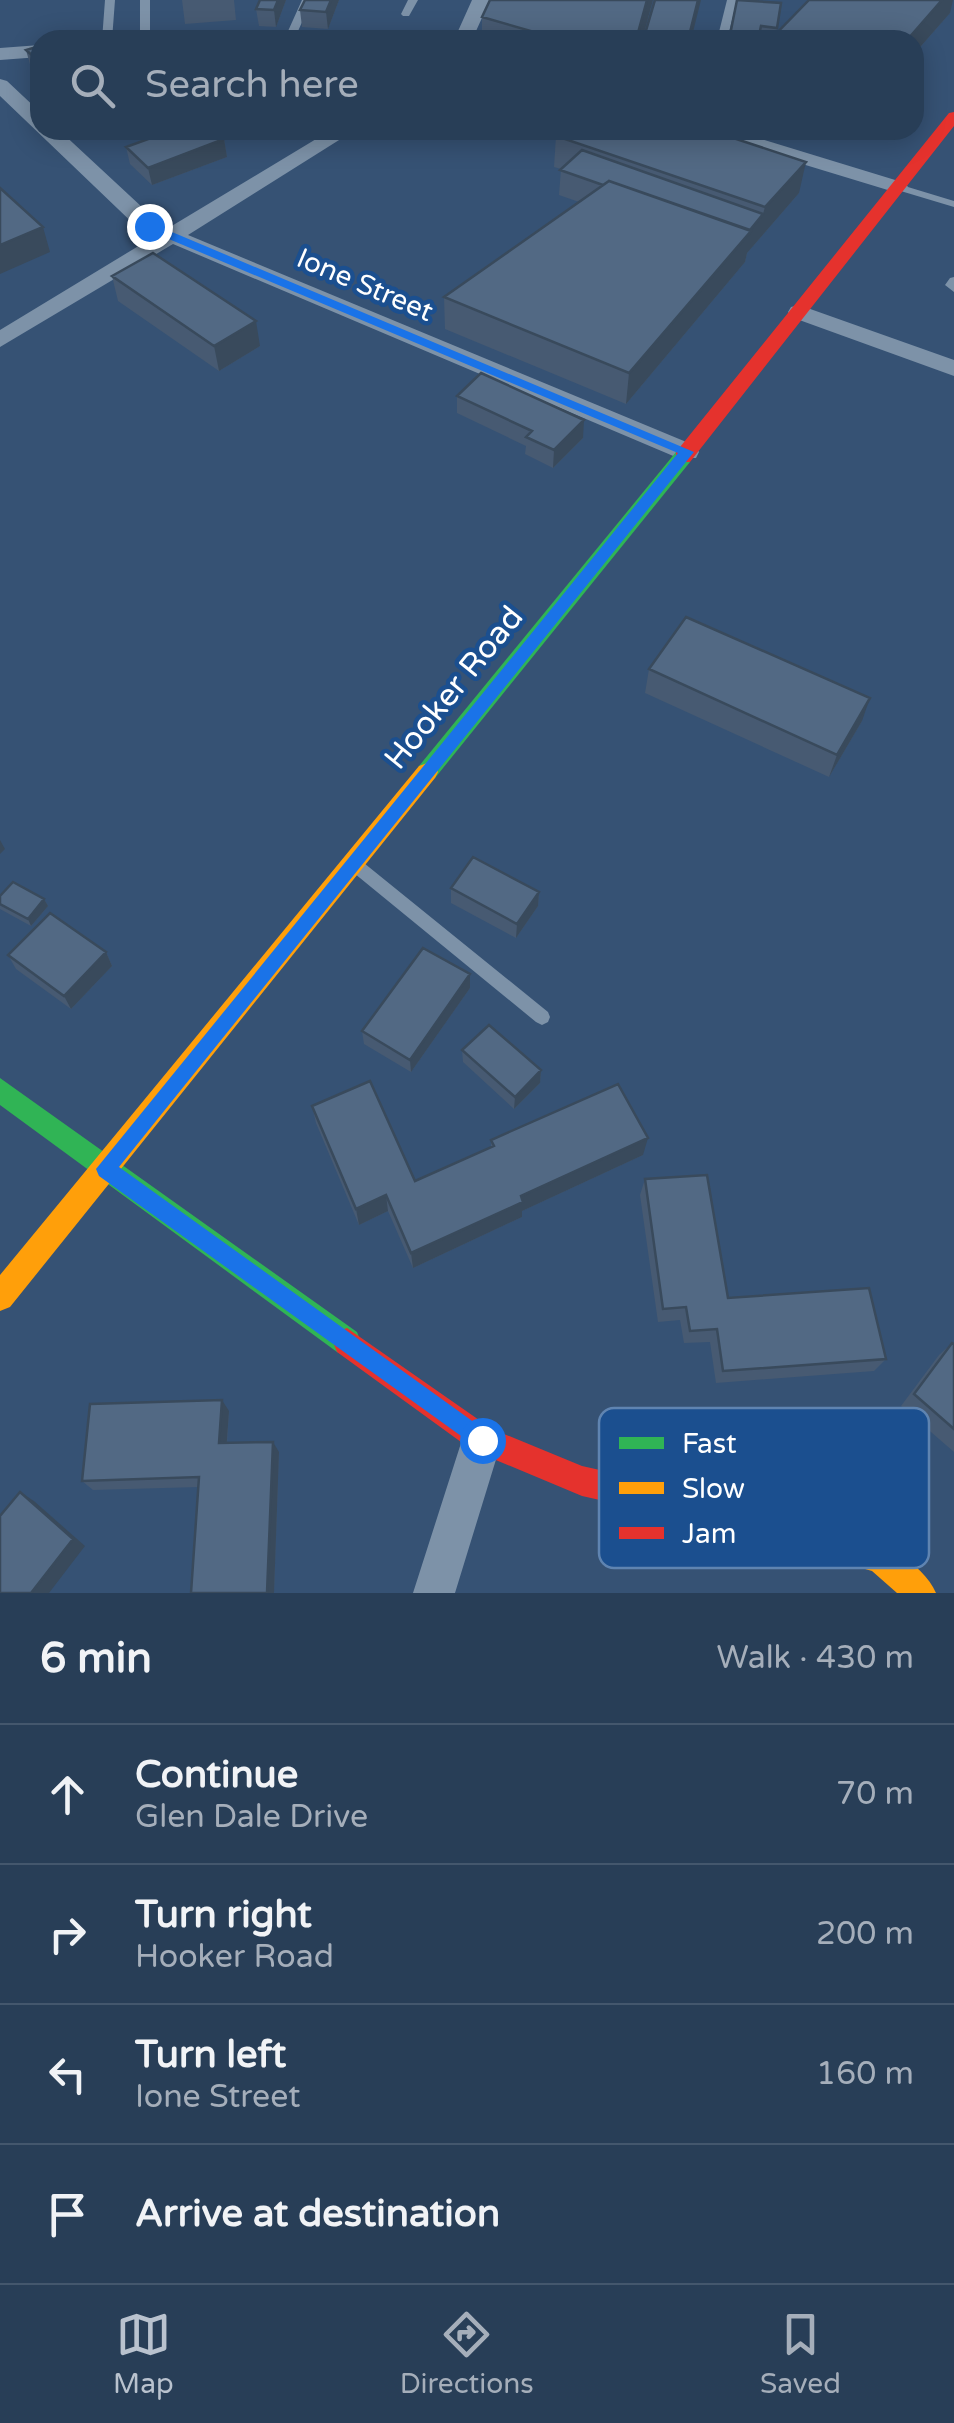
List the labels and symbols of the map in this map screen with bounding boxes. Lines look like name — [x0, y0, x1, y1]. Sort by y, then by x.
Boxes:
route end — [127, 204, 173, 250]
street label: Ione Street — [292, 241, 439, 329]
street label: Hooker Road — [377, 599, 531, 777]
legend — [599, 1408, 929, 1568]
route start — [460, 1418, 506, 1464]
text: Fast — [682, 1427, 737, 1461]
text: Slow — [682, 1472, 745, 1506]
text: Jam — [682, 1517, 737, 1551]

